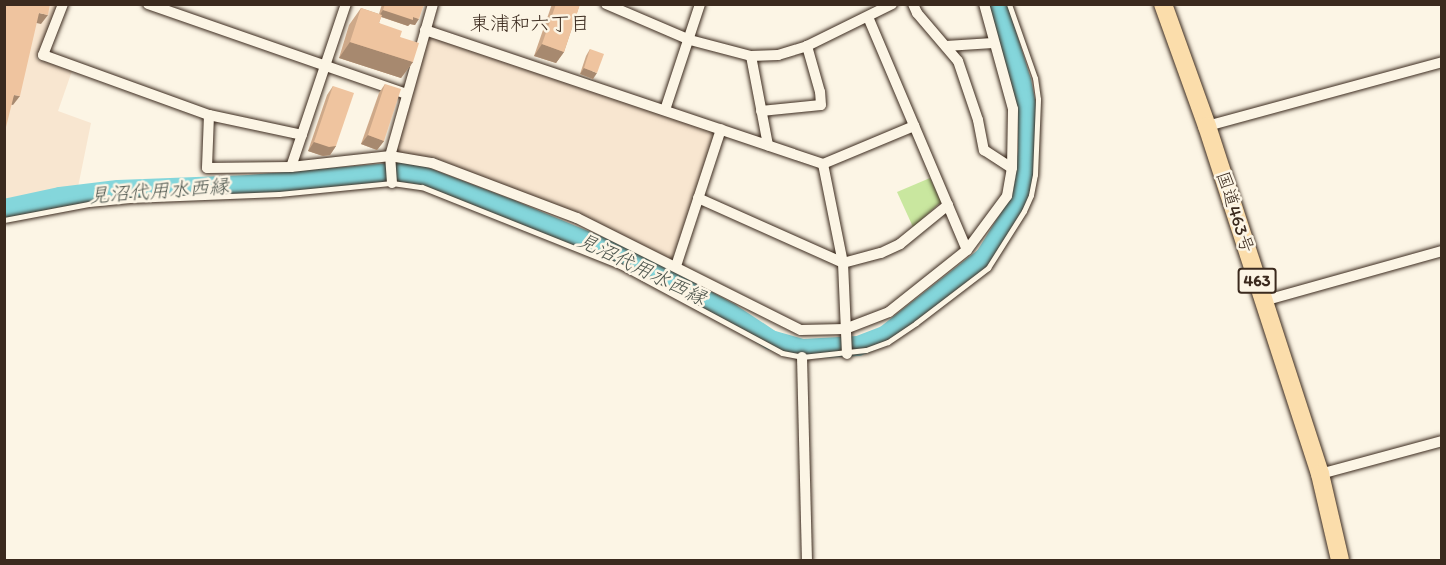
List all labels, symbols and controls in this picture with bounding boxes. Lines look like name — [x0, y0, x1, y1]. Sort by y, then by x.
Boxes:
district label: 東浦和六丁目 — [470, 11, 590, 35]
street label: 国道463号 — [1212, 169, 1258, 255]
water label: 見沼代用水西縁 — [88, 174, 230, 208]
water label: 見沼代用水西縁 — [574, 228, 710, 310]
road number: 463 — [1238, 268, 1276, 294]

